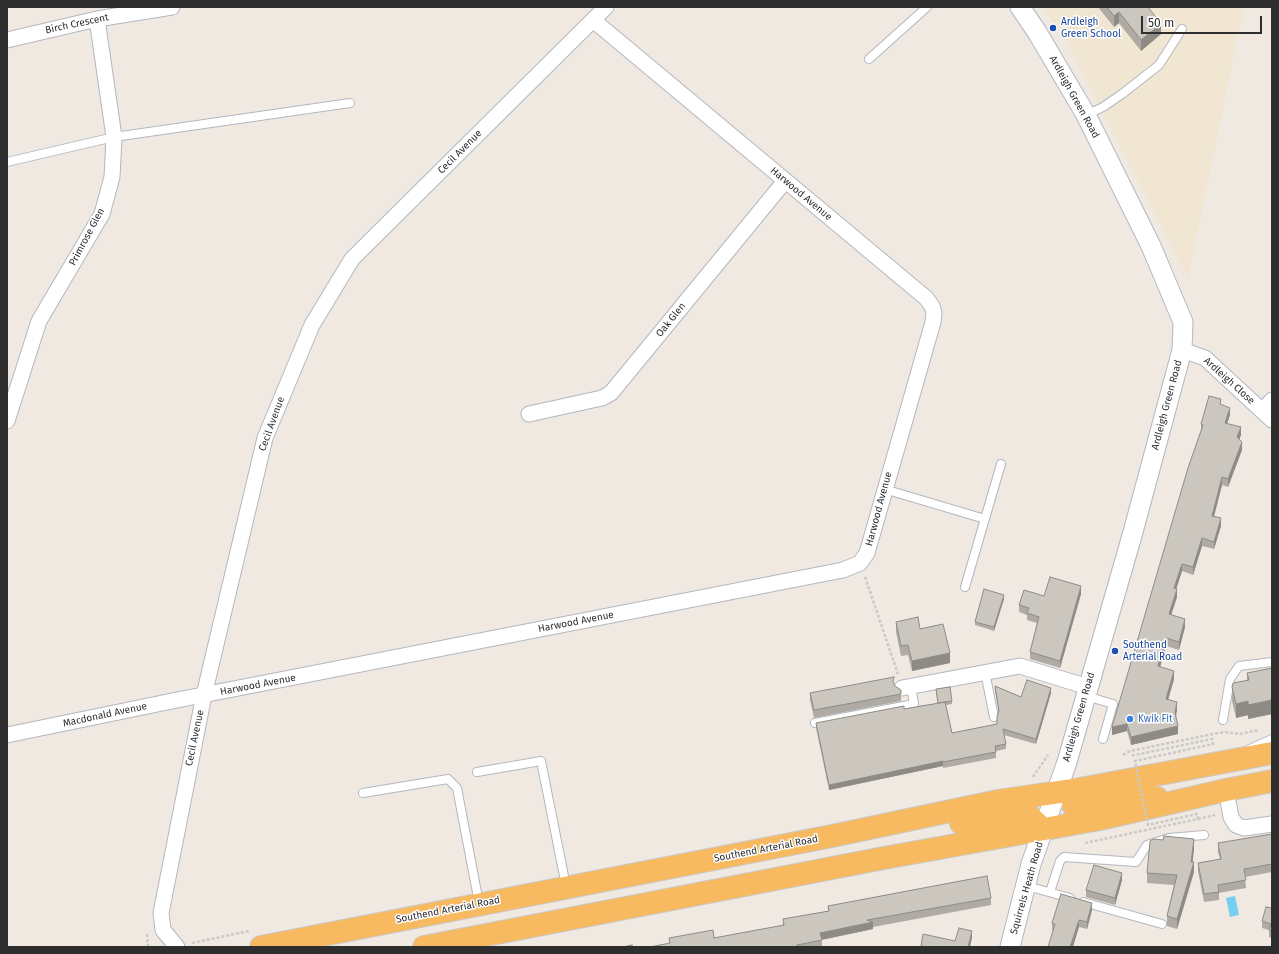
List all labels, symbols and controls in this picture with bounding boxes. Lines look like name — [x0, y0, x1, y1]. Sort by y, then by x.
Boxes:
scale bar — [1143, 8, 1264, 34]
street label: Birch Crescent — [44, 11, 110, 37]
place label: Ardleigh Green School — [1061, 16, 1121, 40]
text: 50 m — [1148, 16, 1174, 30]
marker: Ardleigh Green School — [1048, 23, 1058, 33]
street label: Ardleigh Green Road — [1046, 54, 1102, 140]
street label: Cecil Avenue — [436, 128, 484, 176]
street label: Harwood Avenue — [768, 165, 834, 223]
street label: Primrose Glen — [67, 206, 107, 268]
street label: Oak Glen — [654, 300, 688, 340]
street label: Ardleigh Close — [1201, 355, 1257, 407]
street label: Ardleigh Green Road — [1149, 359, 1185, 451]
street label: Cecil Avenue — [257, 395, 287, 453]
street label: Harwood Avenue — [863, 470, 895, 548]
street label: Harwood Avenue — [537, 609, 615, 635]
place label: Southend Arterial Road — [1123, 639, 1182, 662]
marker: Southend Arterial Road — [1110, 646, 1120, 656]
street label: Ardleigh Green Road — [1060, 671, 1098, 763]
street label: Harwood Avenue — [219, 672, 297, 698]
street label: Macdonald Avenue — [62, 700, 148, 730]
street label: Cecil Avenue — [183, 709, 207, 767]
place label: Kwik Fit — [1138, 713, 1173, 725]
marker: Kwik Fit — [1125, 714, 1135, 724]
street label: Southend Arterial Road — [713, 833, 819, 865]
street label: Squirrels Heath Road — [1008, 840, 1046, 936]
street label: Southend Arterial Road — [395, 894, 501, 926]

